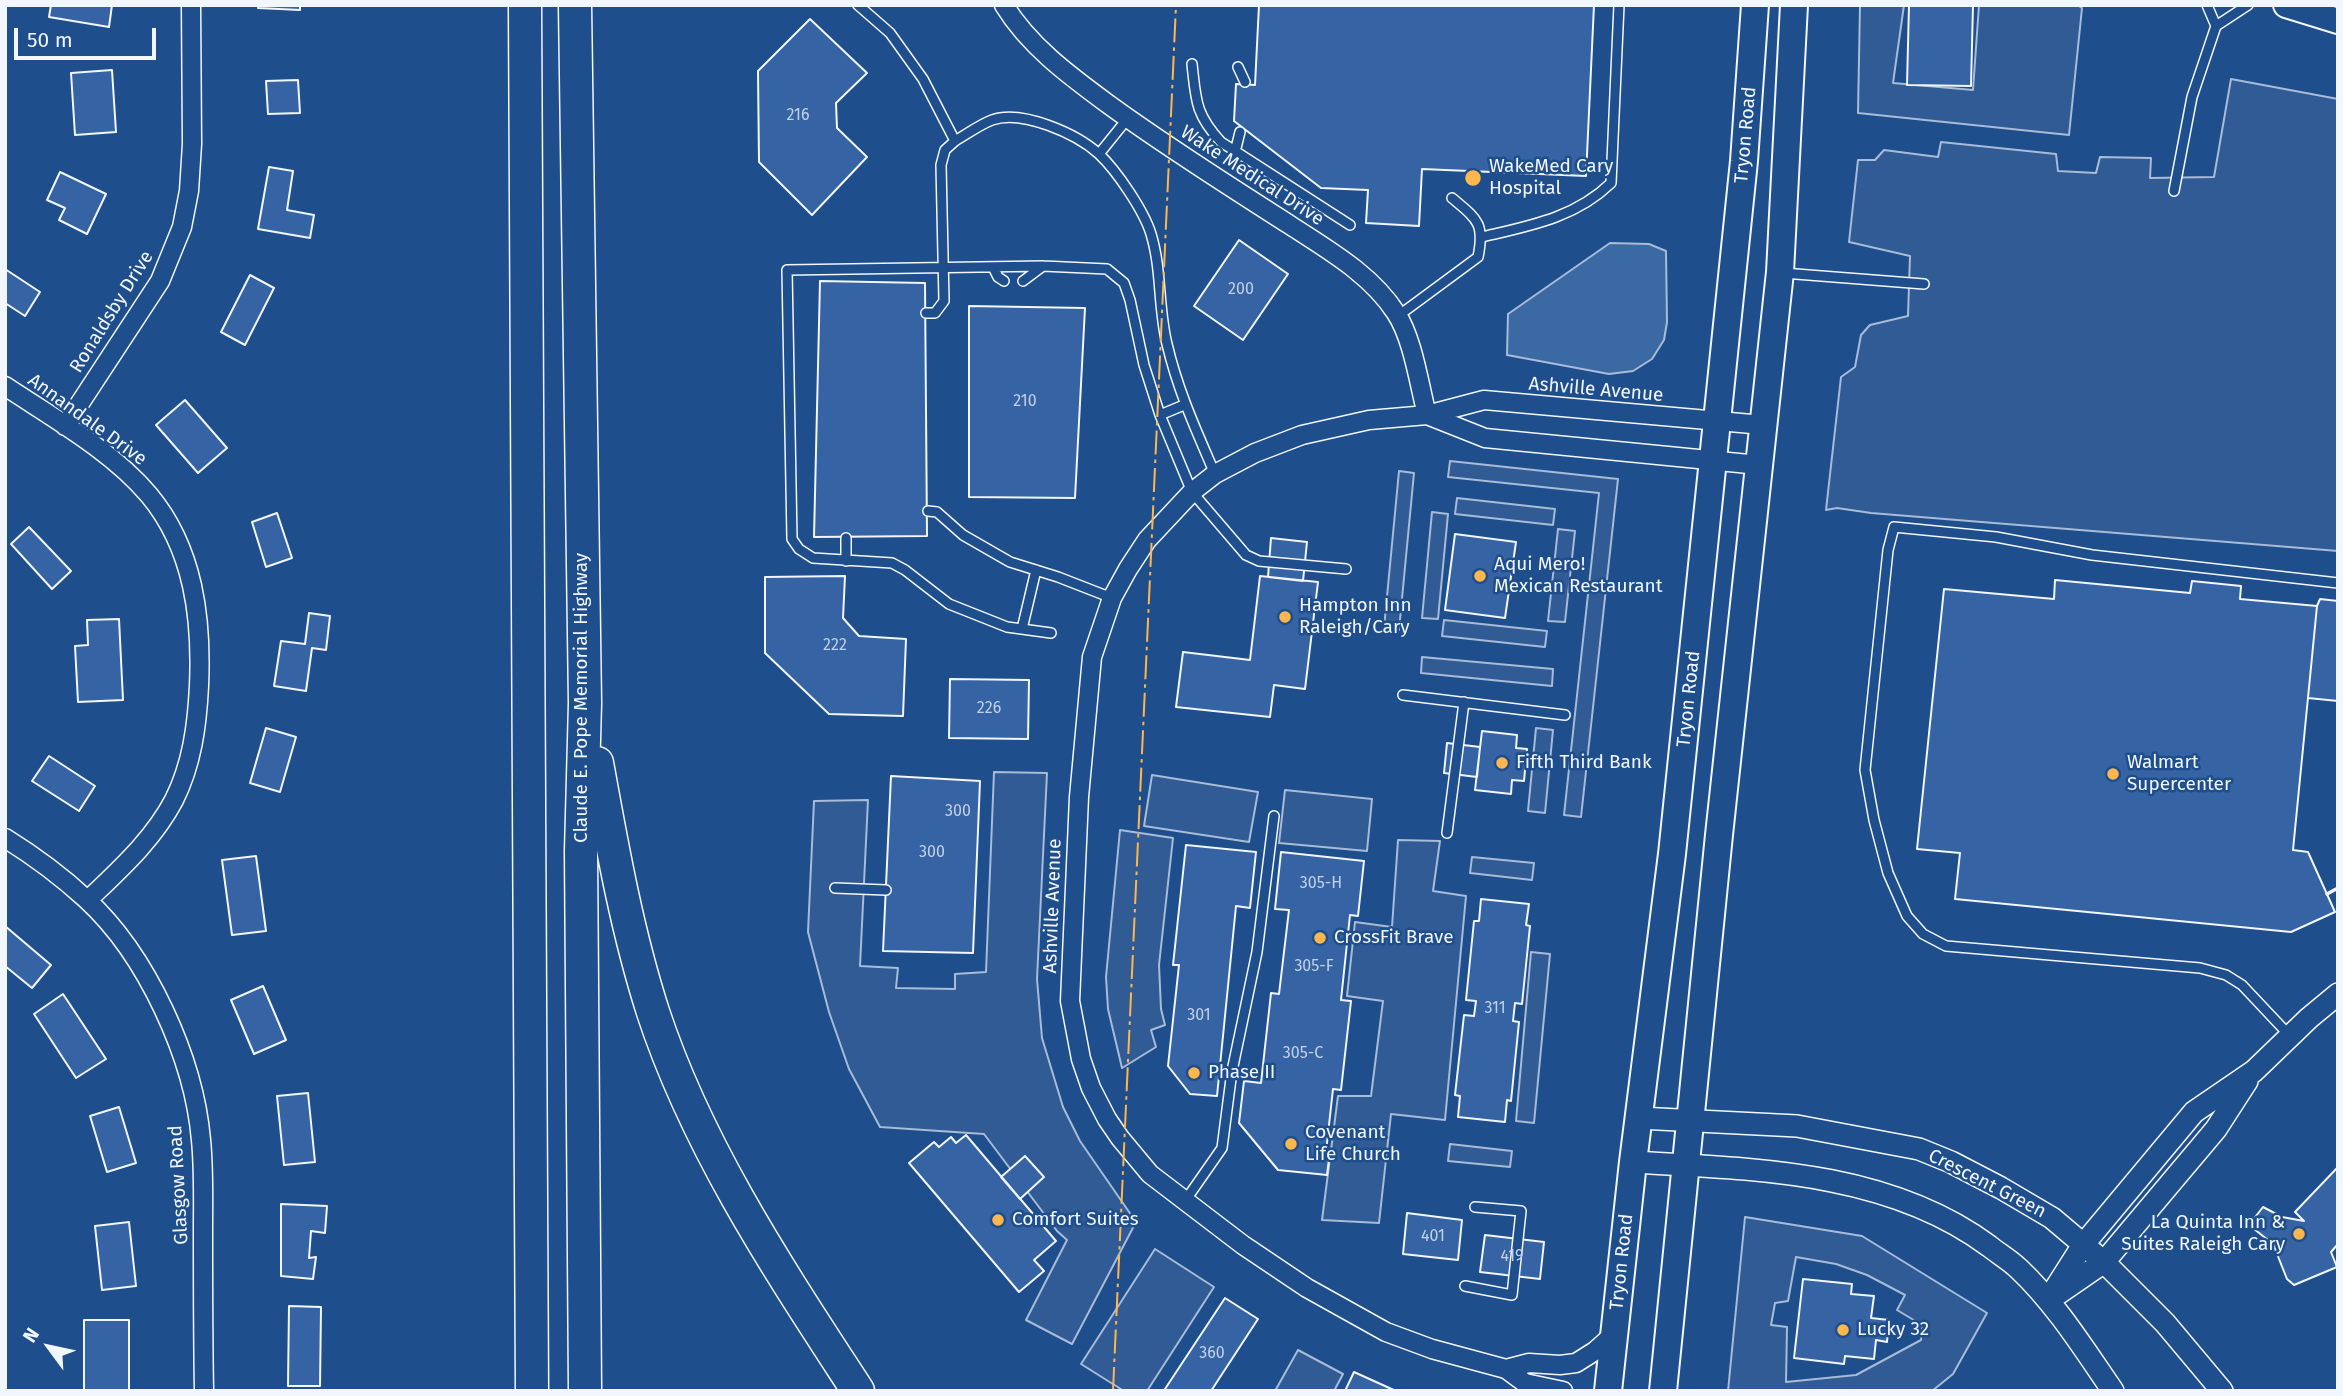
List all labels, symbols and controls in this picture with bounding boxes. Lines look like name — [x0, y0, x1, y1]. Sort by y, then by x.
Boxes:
scale bar — [18, 14, 159, 58]
text: 50 m — [27, 27, 73, 53]
street label: Tryon Road — [1730, 86, 1762, 184]
house number: 216 — [787, 106, 809, 126]
street label: Wake Medical Drive — [1176, 121, 1328, 231]
place label: WakeMed Cary Hospital — [1489, 156, 1613, 200]
marker: WakeMed Cary Hospital — [1463, 168, 1483, 188]
street label: Ronaldsby Drive — [65, 247, 159, 377]
house number: 200 — [1228, 280, 1254, 300]
street label: Annandale Drive — [23, 369, 151, 471]
street label: Ashville Avenue — [1528, 373, 1664, 407]
house number: 210 — [1013, 392, 1037, 412]
street label: Claude E. Pope Memorial Highway — [571, 553, 593, 843]
place label: Aqui Mero! Mexican Restaurant — [1494, 554, 1662, 598]
marker: Aqui Mero! Mexican Restaurant — [1472, 568, 1488, 584]
place label: Hampton Inn Raleigh/Cary — [1299, 595, 1412, 639]
marker: Hampton Inn Raleigh/Cary — [1277, 609, 1293, 625]
house number: 222 — [823, 636, 847, 656]
street label: Tryon Road — [1673, 650, 1705, 748]
house number: 226 — [977, 699, 1001, 719]
place label: Fifth Third Bank — [1516, 752, 1652, 774]
place label: Walmart Supercenter — [2127, 752, 2231, 796]
marker: Fifth Third Bank — [1494, 755, 1510, 771]
marker: Walmart Supercenter — [2105, 766, 2121, 782]
house number: 300 — [945, 802, 971, 822]
street label: Ashville Avenue — [1039, 838, 1067, 974]
house number: 300 — [919, 843, 945, 863]
house number: 305-H — [1300, 874, 1342, 894]
place label: CrossFit Brave — [1334, 927, 1454, 949]
marker: CrossFit Brave — [1312, 930, 1328, 946]
house number: 305-F — [1294, 957, 1334, 977]
house number: 311 — [1484, 999, 1506, 1019]
house number: 301 — [1187, 1006, 1211, 1026]
house number: 305-C — [1283, 1044, 1323, 1064]
place label: Phase II — [1208, 1062, 1275, 1084]
marker: Phase II — [1186, 1065, 1202, 1081]
place label: Covenant Life Church — [1305, 1122, 1401, 1166]
street label: Glasgow Road — [164, 1125, 194, 1245]
marker: Covenant Life Church — [1283, 1136, 1299, 1152]
street label: Crescent Green — [1924, 1145, 2050, 1223]
place label: Comfort Suites — [1012, 1209, 1139, 1231]
marker: Comfort Suites — [990, 1212, 1006, 1228]
place label: La Quinta Inn & Suites Raleigh Cary — [2121, 1212, 2285, 1256]
street label: Tryon Road — [1606, 1213, 1638, 1311]
marker: La Quinta Inn & Suites Raleigh Cary — [2291, 1226, 2307, 1242]
house number: 401 — [1421, 1227, 1445, 1247]
house number: 419 — [1501, 1247, 1523, 1267]
north arrow — [14, 1312, 84, 1382]
place label: Lucky 32 — [1857, 1319, 1929, 1341]
marker: Lucky 32 — [1835, 1322, 1851, 1338]
text: N — [18, 1324, 44, 1347]
house number: 360 — [1199, 1344, 1225, 1364]

